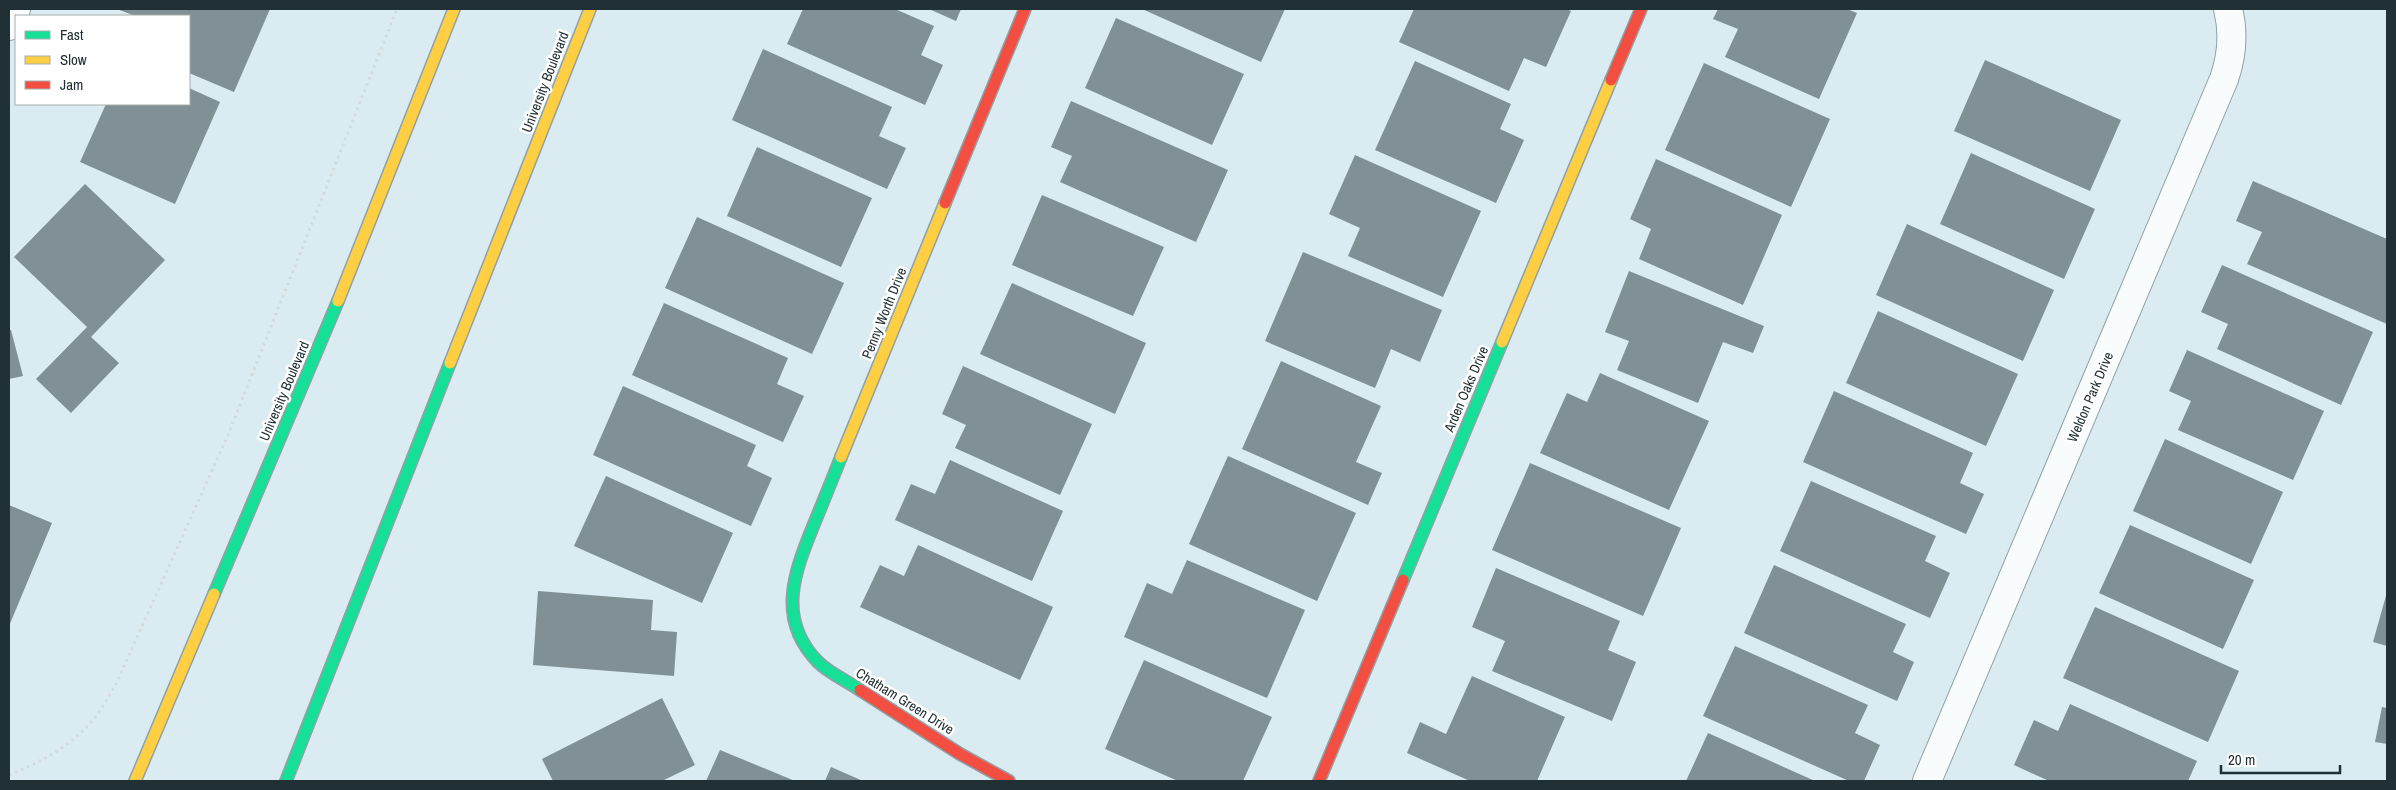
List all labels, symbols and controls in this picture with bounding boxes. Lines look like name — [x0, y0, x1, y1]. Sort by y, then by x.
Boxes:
legend — [15, 15, 190, 105]
text: Fast — [60, 24, 84, 45]
street label: University Boulevard — [518, 29, 572, 135]
text: Slow — [60, 49, 87, 70]
text: Jam — [60, 74, 83, 95]
street label: Penny Worth Drive — [858, 265, 910, 361]
street label: University Boulevard — [255, 338, 313, 444]
street label: Arden Oaks Drive — [1439, 343, 1492, 435]
street label: Weldon Park Drive — [2063, 349, 2117, 445]
street label: Chatham Green Drive — [853, 664, 957, 738]
scale bar — [2221, 742, 2340, 774]
text: 20 m — [2228, 749, 2255, 770]

